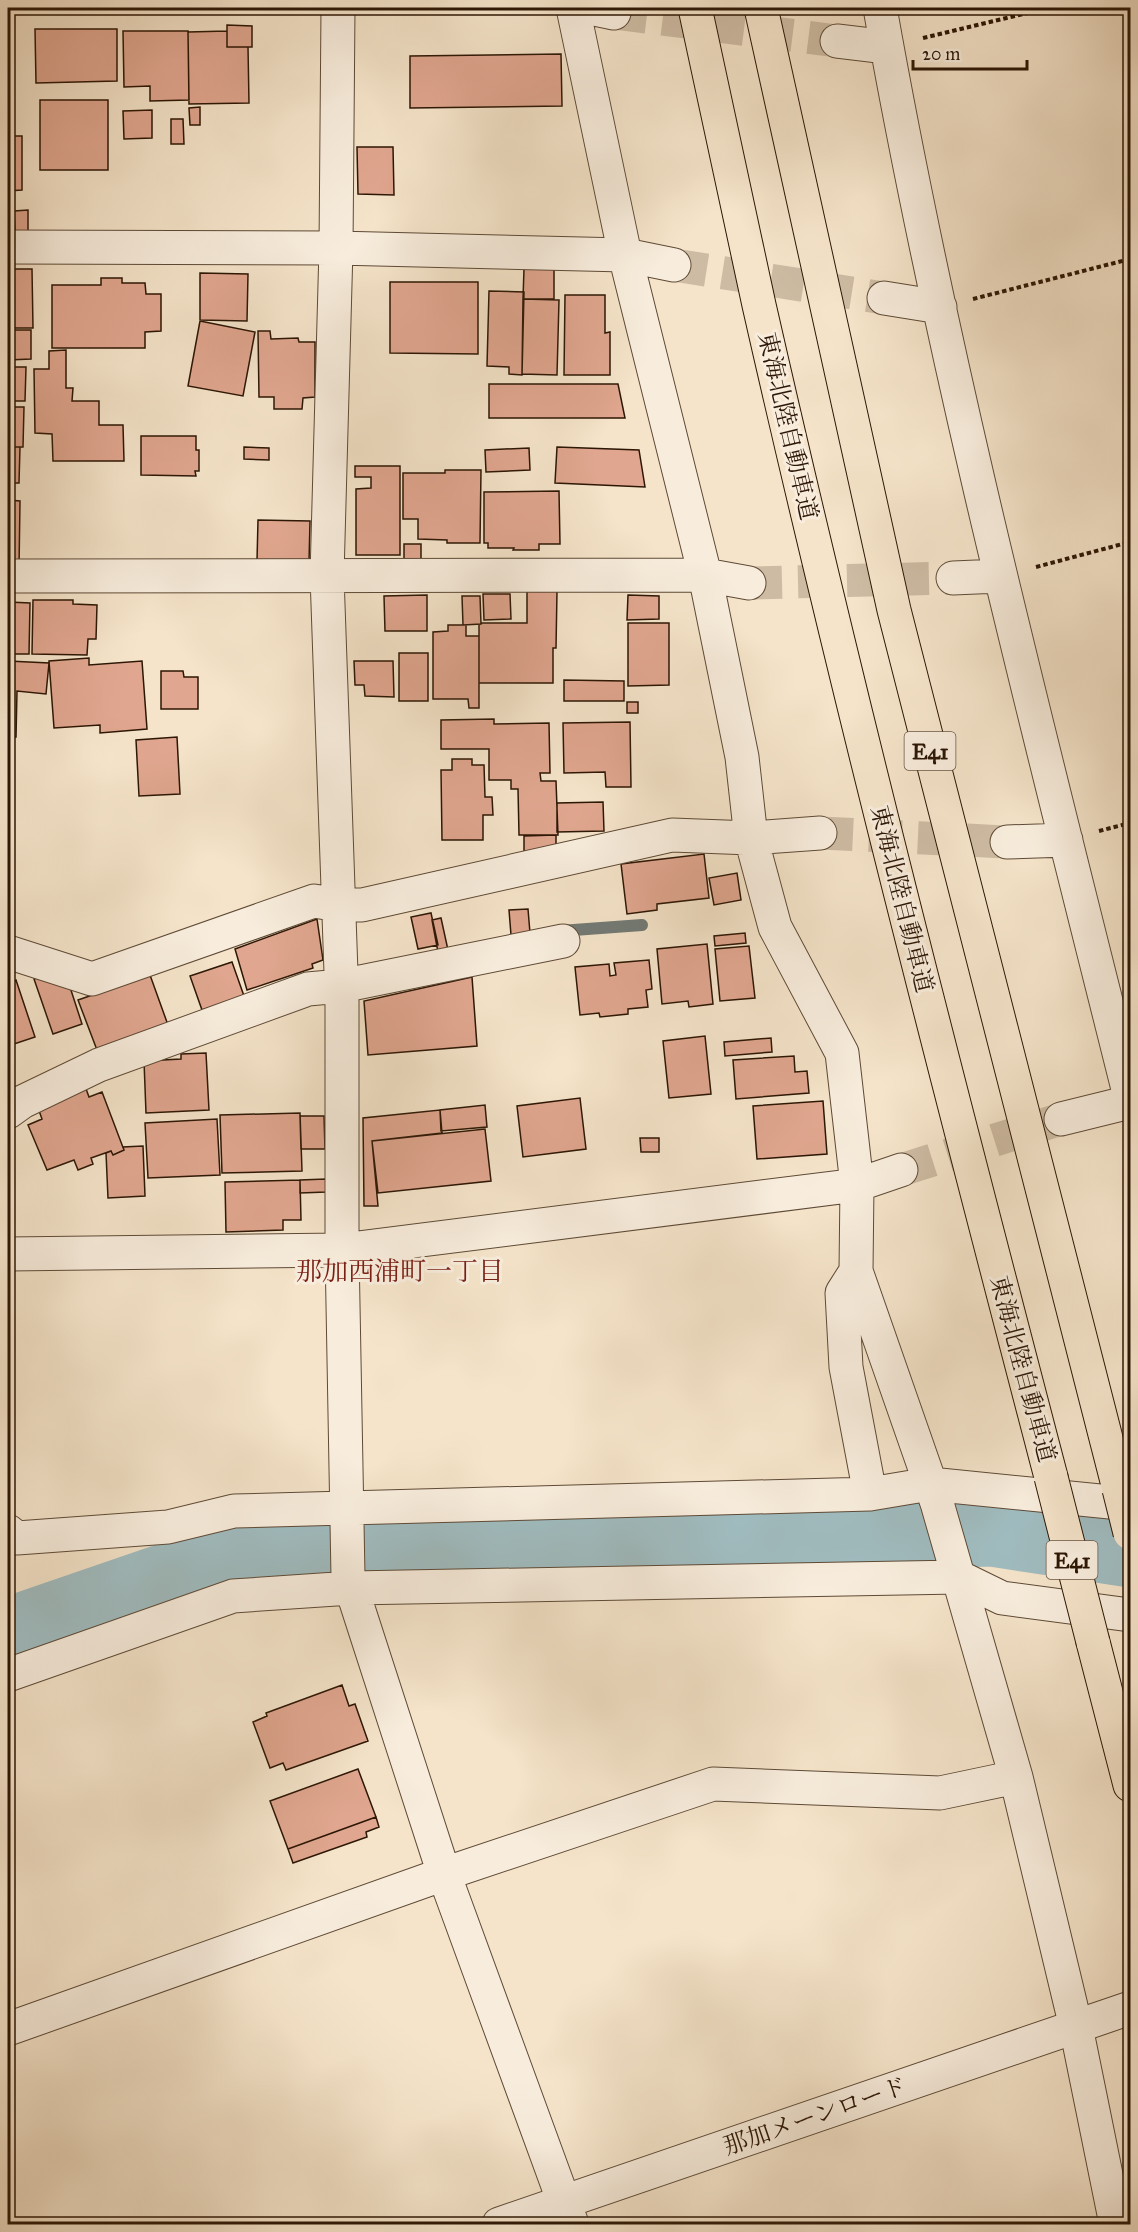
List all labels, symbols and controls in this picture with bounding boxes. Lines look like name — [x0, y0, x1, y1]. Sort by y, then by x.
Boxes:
scale bar — [913, 33, 1027, 71]
text: 20 m — [922, 43, 960, 65]
street label: 東海北陸自動車道 — [752, 329, 824, 523]
road number: E41 — [904, 732, 956, 770]
street label: 東海北陸自動車道 — [864, 802, 940, 996]
district label: 那加西浦町一丁目 — [296, 1255, 504, 1287]
street label: 東海北陸自動車道 — [984, 1272, 1062, 1466]
road number: E41 — [1046, 1541, 1098, 1579]
street label: 那加メーンロード — [720, 2071, 910, 2161]

